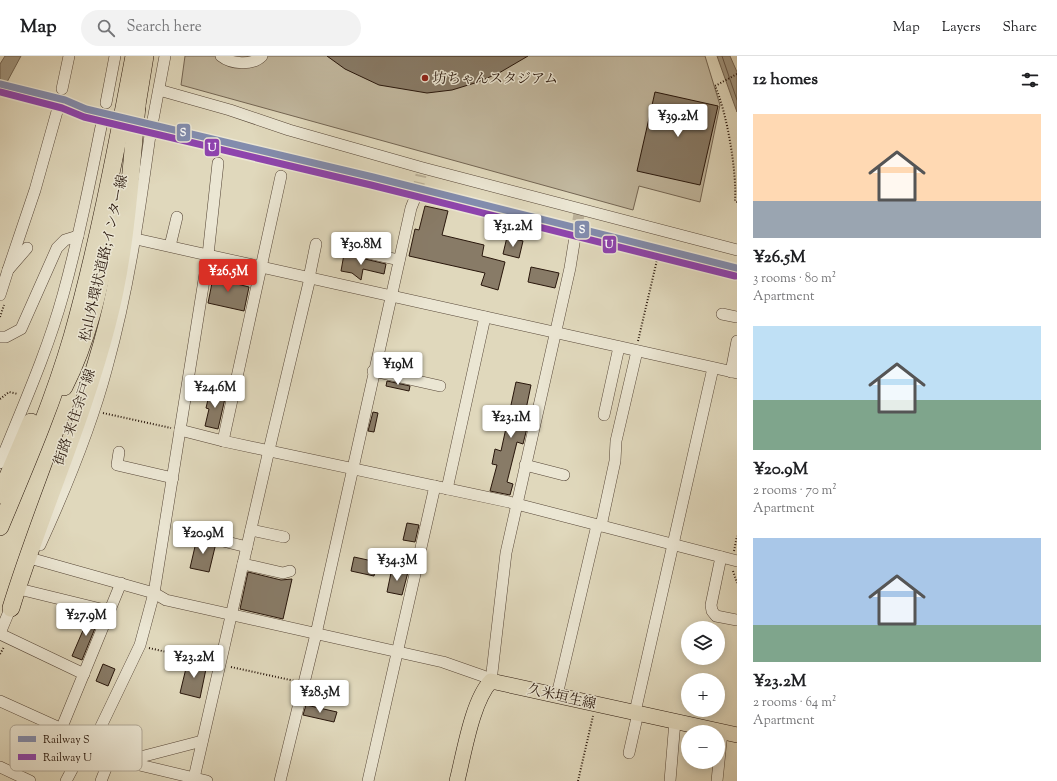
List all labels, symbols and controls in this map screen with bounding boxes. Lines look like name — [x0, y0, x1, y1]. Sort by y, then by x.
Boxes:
search box — [81, 10, 361, 46]
text: Map — [20, 14, 57, 41]
icon: search — [95, 17, 117, 39]
text: Search here — [127, 17, 202, 38]
text: Map — [893, 18, 920, 38]
text: Layers — [942, 18, 980, 38]
text: Share — [1002, 18, 1037, 38]
text: 12 homes — [753, 68, 818, 92]
icon: filters — [1019, 69, 1041, 91]
place label: 坊ちゃんスタジアム — [433, 70, 558, 90]
marker: 坊ちゃんスタジアム — [420, 73, 430, 83]
pin: ¥39.2M — [645, 104, 711, 138]
text: ¥39.2M — [657, 108, 699, 126]
line badge: S — [176, 123, 191, 142]
text: S — [180, 125, 187, 141]
line badge: U — [204, 138, 220, 157]
text: U — [207, 140, 217, 156]
icon: home — [861, 140, 933, 212]
street label: 松山外環状道路;インター線 — [76, 173, 134, 344]
pin: ¥31.2M — [480, 214, 546, 248]
text: ¥31.2M — [493, 218, 533, 236]
line badge: S — [574, 220, 590, 239]
text: S — [579, 222, 586, 238]
pin: ¥30.8M — [328, 232, 394, 266]
line badge: U — [602, 235, 617, 254]
text: ¥30.8M — [340, 236, 382, 254]
text: U — [604, 237, 614, 253]
text: ¥26.5M — [753, 246, 806, 270]
pin: ¥26.5M — [195, 259, 261, 293]
text: ¥26.5M — [208, 263, 248, 281]
text: 3 rooms · 80 m² — [753, 270, 836, 288]
text: Apartment — [753, 288, 814, 306]
pin: ¥19M — [374, 352, 422, 386]
icon: home — [861, 352, 933, 424]
text: ¥19M — [383, 356, 413, 374]
street label: 街路 来住余戸線 — [50, 367, 102, 469]
pin: ¥24.6M — [182, 375, 248, 409]
text: ¥24.6M — [194, 379, 236, 397]
pin: ¥23.1M — [478, 405, 544, 439]
text: ¥23.1M — [491, 409, 531, 427]
text: ¥20.9M — [753, 458, 808, 482]
text: 2 rooms · 70 m² — [753, 482, 837, 500]
text: Apartment — [753, 500, 814, 518]
pin: ¥20.9M — [170, 521, 236, 555]
text: ¥20.9M — [182, 525, 224, 543]
pin: ¥34.3M — [364, 548, 430, 582]
text: ¥34.3M — [377, 552, 417, 570]
icon: home — [861, 564, 933, 636]
pin: ¥27.9M — [53, 603, 119, 637]
text: ¥27.9M — [65, 607, 107, 625]
map controls — [681, 621, 725, 769]
button: layers — [681, 621, 725, 665]
pin: ¥23.2M — [161, 645, 227, 679]
text: ¥23.2M — [174, 649, 214, 667]
text: ¥23.2M — [753, 670, 806, 694]
button: + — [681, 673, 725, 717]
pin: ¥28.5M — [287, 680, 353, 714]
street label: 久米垣生線 — [525, 680, 598, 716]
text: ¥28.5M — [300, 684, 340, 702]
text: 2 rooms · 64 m² — [753, 694, 836, 712]
text: Apartment — [753, 712, 814, 730]
legend — [10, 725, 142, 771]
button: − — [681, 725, 725, 769]
text: Railway S — [43, 732, 90, 748]
text: Railway U — [43, 750, 92, 766]

